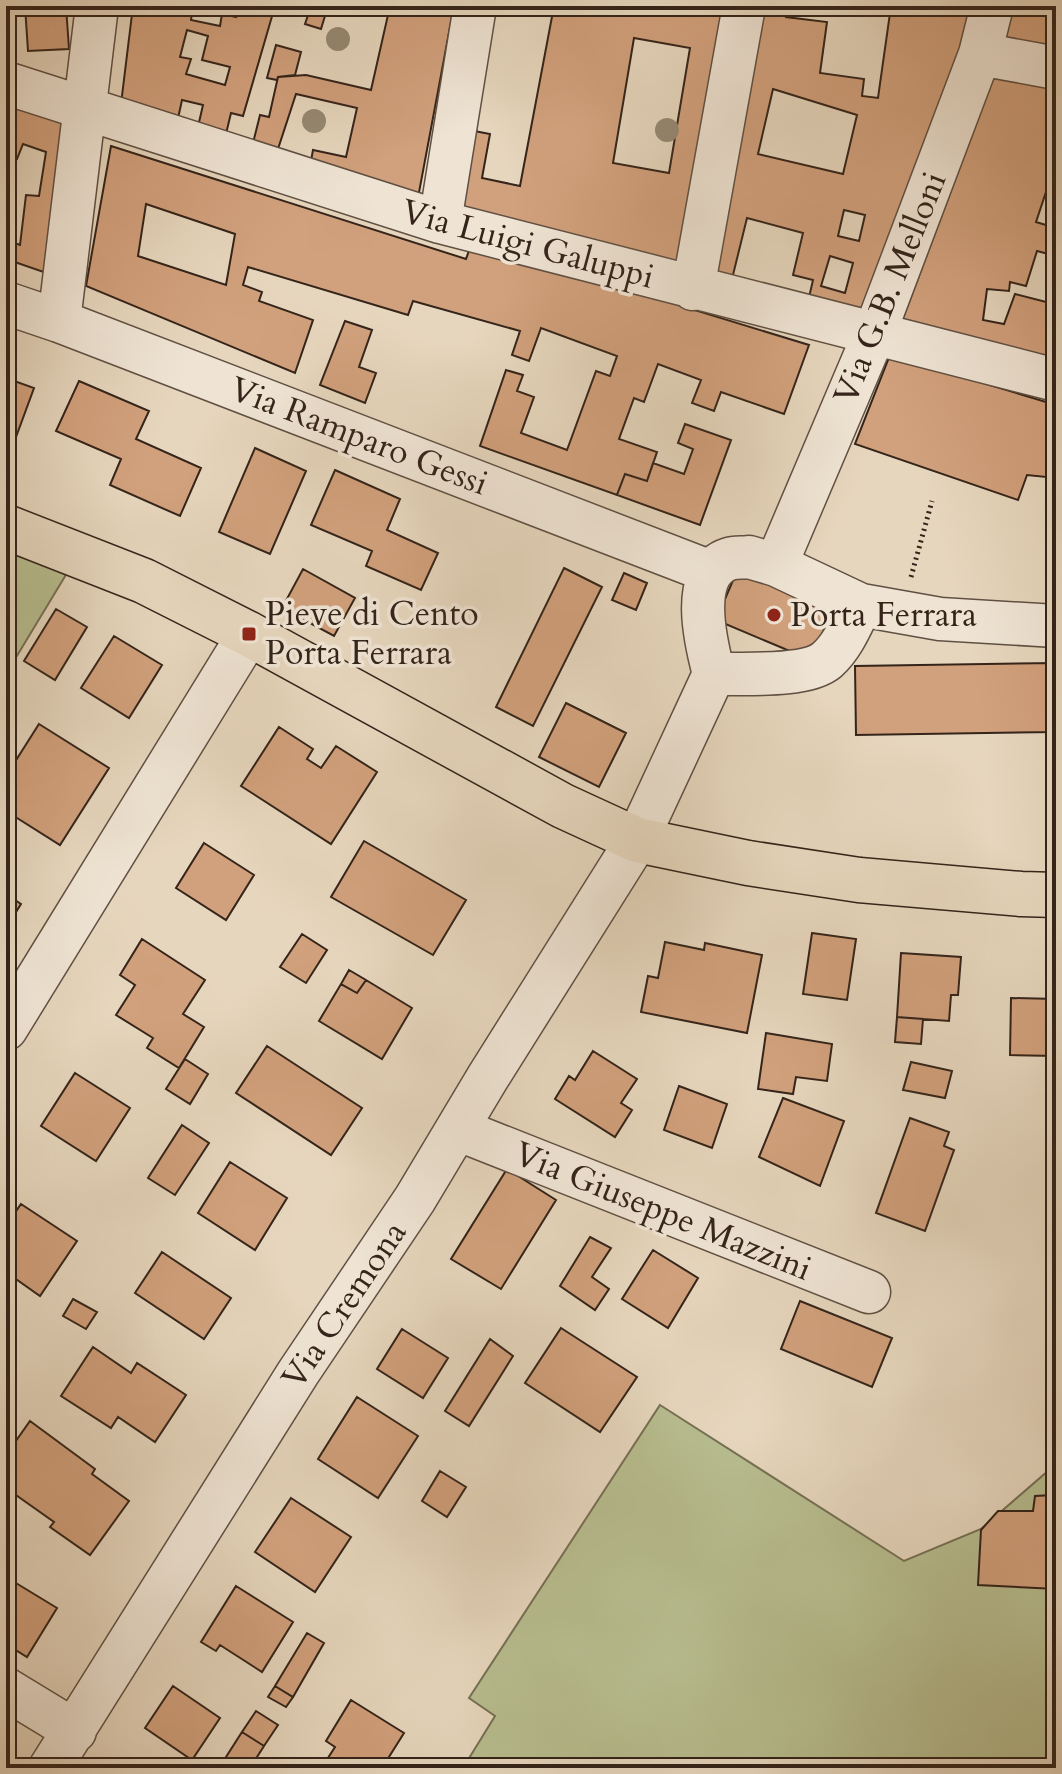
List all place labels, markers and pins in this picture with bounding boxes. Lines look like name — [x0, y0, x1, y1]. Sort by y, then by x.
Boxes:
place label: Pieve di Cento Porta Ferrara — [265, 591, 479, 676]
place label: Porta Ferrara — [790, 592, 977, 638]
marker: Porta Ferrara — [765, 606, 783, 624]
marker: Pieve di Cento Porta Ferrara — [240, 625, 258, 643]

